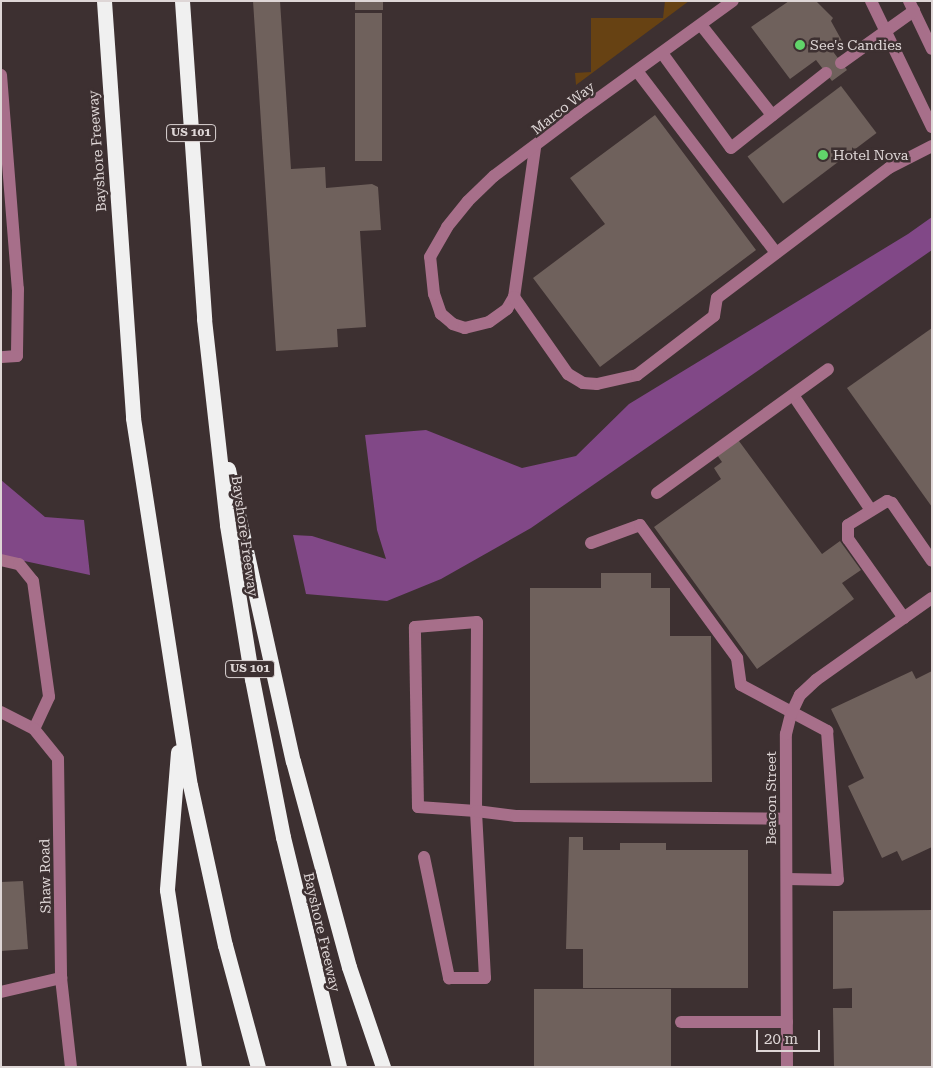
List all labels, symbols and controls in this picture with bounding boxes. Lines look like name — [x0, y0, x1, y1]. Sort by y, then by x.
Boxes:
place label: See's Candies — [810, 37, 902, 53]
marker: See's Candies — [794, 39, 806, 51]
street label: Marco Way — [528, 78, 598, 138]
street label: Bayshore Freeway — [84, 90, 110, 212]
road number: US 101 — [166, 124, 216, 142]
place label: Hotel Nova — [833, 147, 908, 163]
marker: Hotel Nova — [817, 149, 829, 161]
street label: Bayshore Freeway — [228, 474, 262, 598]
road number: US 101 — [225, 660, 275, 679]
street label: Beacon Street — [763, 751, 779, 845]
street label: Shaw Road — [36, 839, 54, 913]
street label: Bayshore Freeway — [300, 871, 344, 993]
scale bar — [758, 1020, 822, 1052]
text: 20 m — [764, 1030, 798, 1048]

